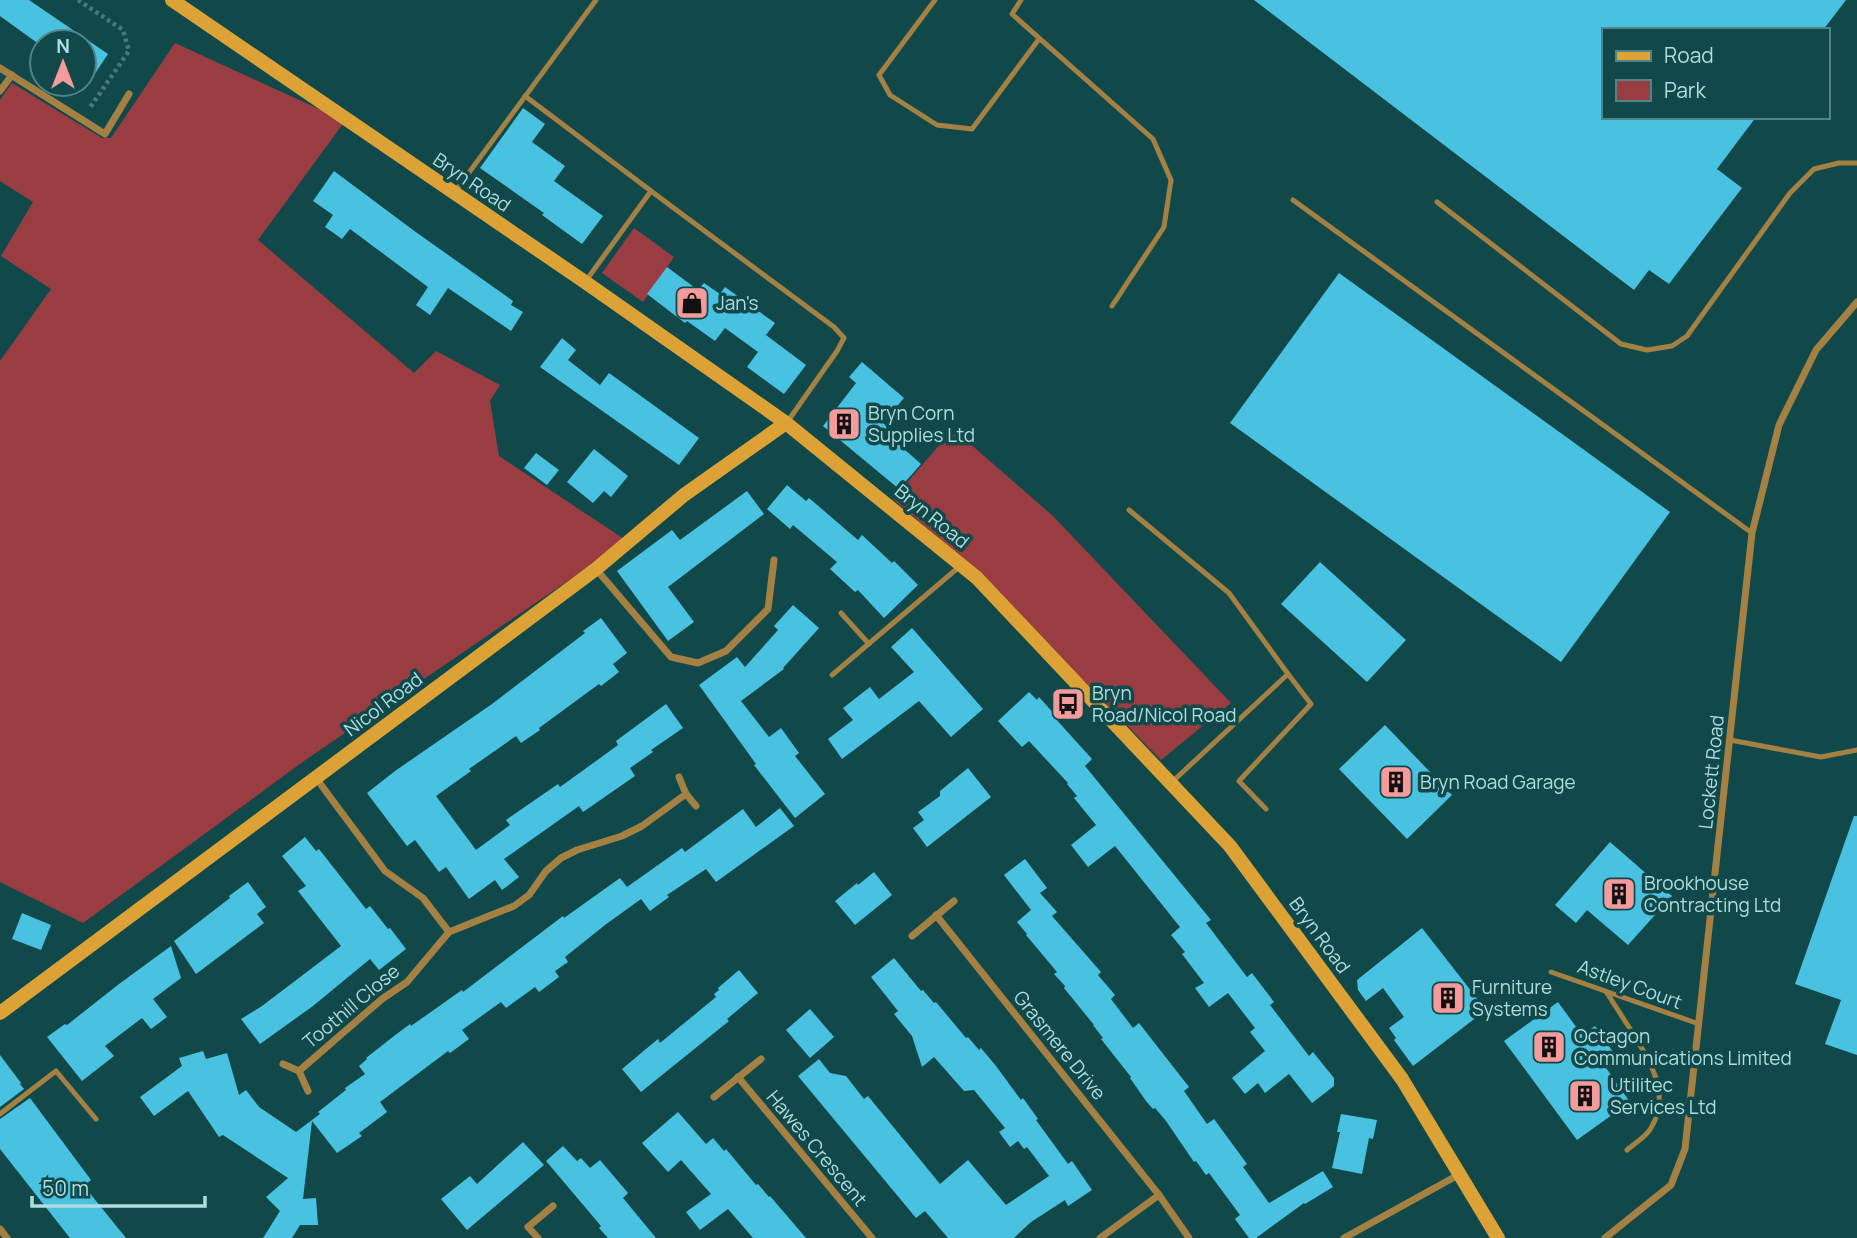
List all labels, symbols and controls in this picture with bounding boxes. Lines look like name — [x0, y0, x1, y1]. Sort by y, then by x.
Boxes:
north arrow — [28, 28, 98, 98]
legend — [1602, 28, 1829, 119]
text: N — [56, 33, 70, 59]
text: Road — [1664, 41, 1714, 69]
text: Park — [1664, 76, 1706, 104]
street label: Bryn Road — [428, 146, 516, 218]
shop icon: Jan's — [673, 284, 711, 322]
place label: Jan's — [716, 290, 758, 316]
place label: Bryn Corn Supplies Ltd — [868, 400, 975, 448]
building icon: Bryn Corn Supplies Ltd — [825, 405, 863, 443]
street label: Bryn Road — [889, 478, 975, 554]
street label: Nicol Road — [338, 666, 428, 742]
place label: Bryn Road/Nicol Road — [1092, 680, 1237, 728]
bus stop icon: Bryn Road/Nicol Road — [1049, 685, 1087, 723]
street label: Lockett Road — [1692, 714, 1730, 830]
building icon: Bryn Road Garage — [1377, 763, 1415, 801]
place label: Bryn Road Garage — [1420, 769, 1576, 795]
place label: Brookhouse Contracting Ltd — [1644, 870, 1781, 918]
building icon: Brookhouse Contracting Ltd — [1600, 875, 1638, 913]
street label: Bryn Road — [1283, 892, 1357, 978]
street label: Astley Court — [1574, 953, 1686, 1015]
street label: Toothill Close — [297, 958, 405, 1054]
place label: Furniture Systems — [1472, 974, 1552, 1022]
building icon: Furniture Systems — [1429, 979, 1467, 1017]
street label: Grasmere Drive — [1008, 985, 1112, 1105]
place label: Octagon Communications Limited — [1574, 1023, 1792, 1071]
building icon: Octagon Communications Limited — [1530, 1028, 1568, 1066]
place label: Utilitec Services Ltd — [1610, 1072, 1717, 1120]
building icon: Utilitec Services Ltd — [1566, 1077, 1604, 1115]
street label: Hawes Crescent — [761, 1085, 873, 1211]
scale bar — [32, 1164, 205, 1208]
text: 50 m — [42, 1174, 89, 1202]

